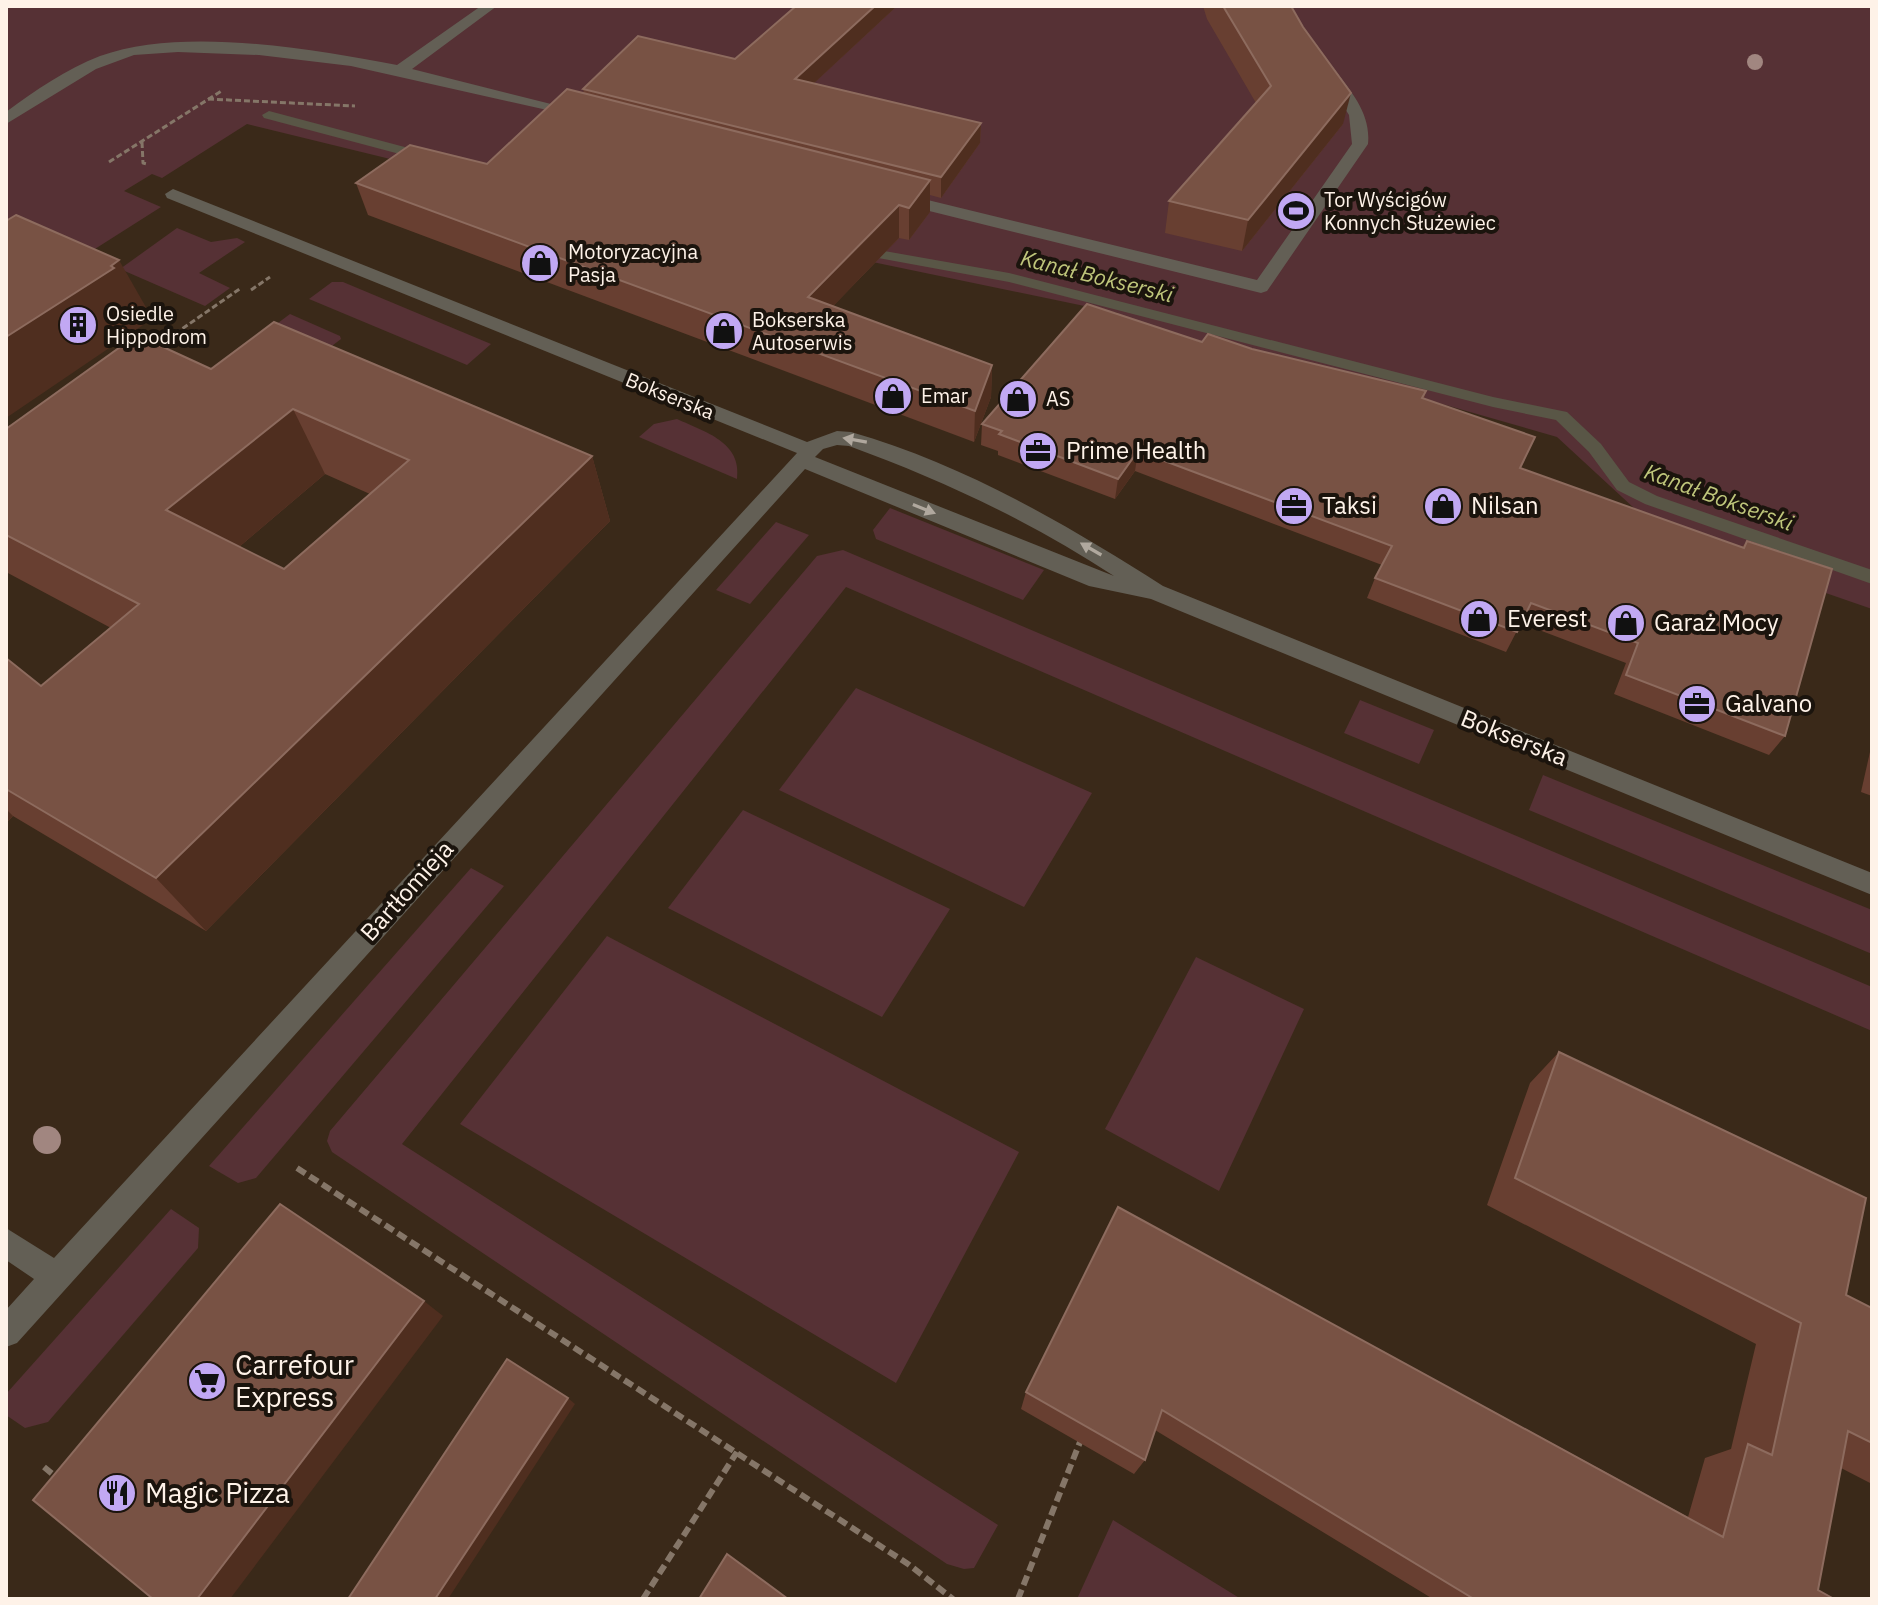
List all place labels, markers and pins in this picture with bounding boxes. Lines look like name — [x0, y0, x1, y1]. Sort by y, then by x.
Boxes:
place label: Tor Wyścigów Konnych Służewiec — [1324, 186, 1496, 236]
sports icon: Tor Wyścigów Konnych Służewiec — [1275, 190, 1317, 232]
place label: Motoryzacyjna Pasja — [568, 238, 698, 288]
shop icon: Motoryzacyjna Pasja — [519, 242, 561, 284]
place label: Osiedle Hippodrom — [106, 300, 207, 350]
building icon: Osiedle Hippodrom — [57, 304, 99, 346]
place label: Bokserska Autoserwis — [752, 306, 853, 356]
shop icon: Bokserska Autoserwis — [703, 310, 745, 352]
shop icon: Emar — [872, 375, 914, 417]
shop icon: AS — [997, 378, 1039, 420]
place label: Emar — [921, 382, 968, 409]
place label: AS — [1046, 385, 1070, 412]
office icon: Prime Health — [1017, 430, 1059, 472]
place label: Prime Health — [1066, 434, 1206, 466]
office icon: Taksi — [1273, 485, 1315, 527]
shop icon: Nilsan — [1422, 485, 1464, 527]
place label: Taksi — [1322, 489, 1377, 521]
place label: Nilsan — [1471, 489, 1539, 521]
shop icon: Everest — [1458, 598, 1500, 640]
place label: Everest — [1507, 602, 1588, 634]
shop icon: Garaż Mocy — [1605, 602, 1647, 644]
place label: Garaż Mocy — [1654, 606, 1779, 638]
office icon: Galvano — [1676, 683, 1718, 725]
place label: Galvano — [1725, 687, 1812, 719]
place label: Carrefour Express — [235, 1346, 354, 1415]
supermarket icon: Carrefour Express — [186, 1360, 228, 1402]
restaurant icon: Magic Pizza — [96, 1472, 138, 1514]
place label: Magic Pizza — [145, 1474, 290, 1511]

